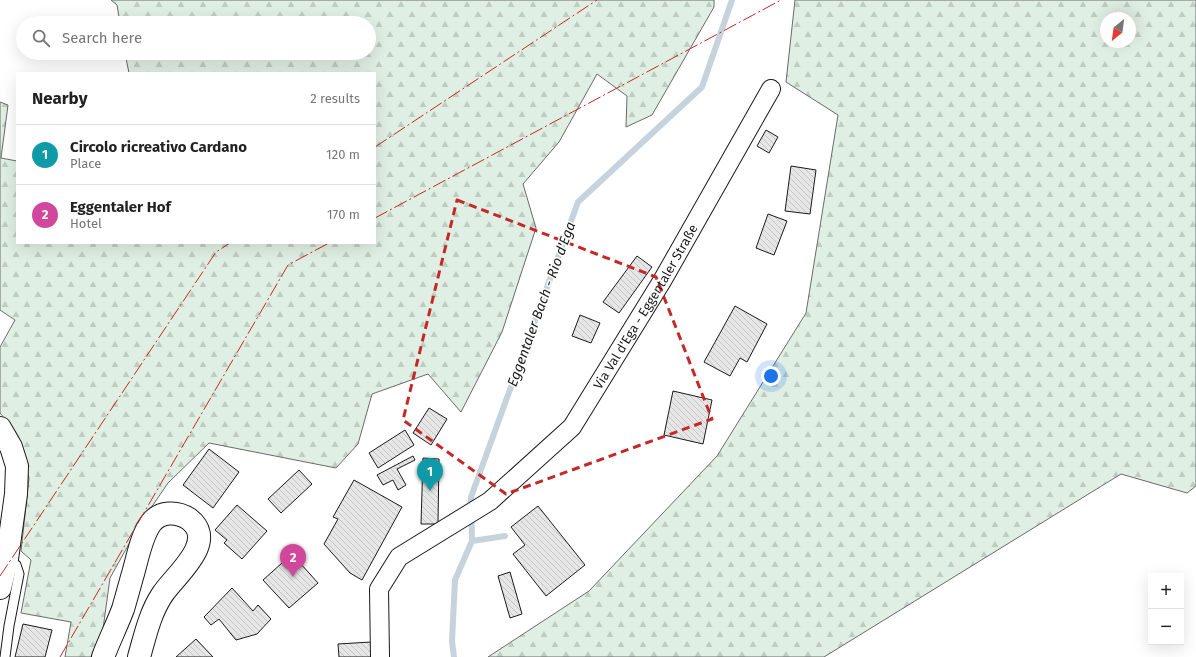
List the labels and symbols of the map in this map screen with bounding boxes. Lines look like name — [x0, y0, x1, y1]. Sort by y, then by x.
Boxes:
north arrow — [1100, 12, 1136, 48]
water label: Eggentaler Bach - Rio d'Ega — [504, 220, 579, 389]
street label: Via Val d'Ega - Eggentaler Straße — [590, 222, 701, 392]
your location — [761, 366, 781, 386]
pin: 1 — [417, 458, 443, 491]
pin: 2 — [280, 544, 306, 577]

